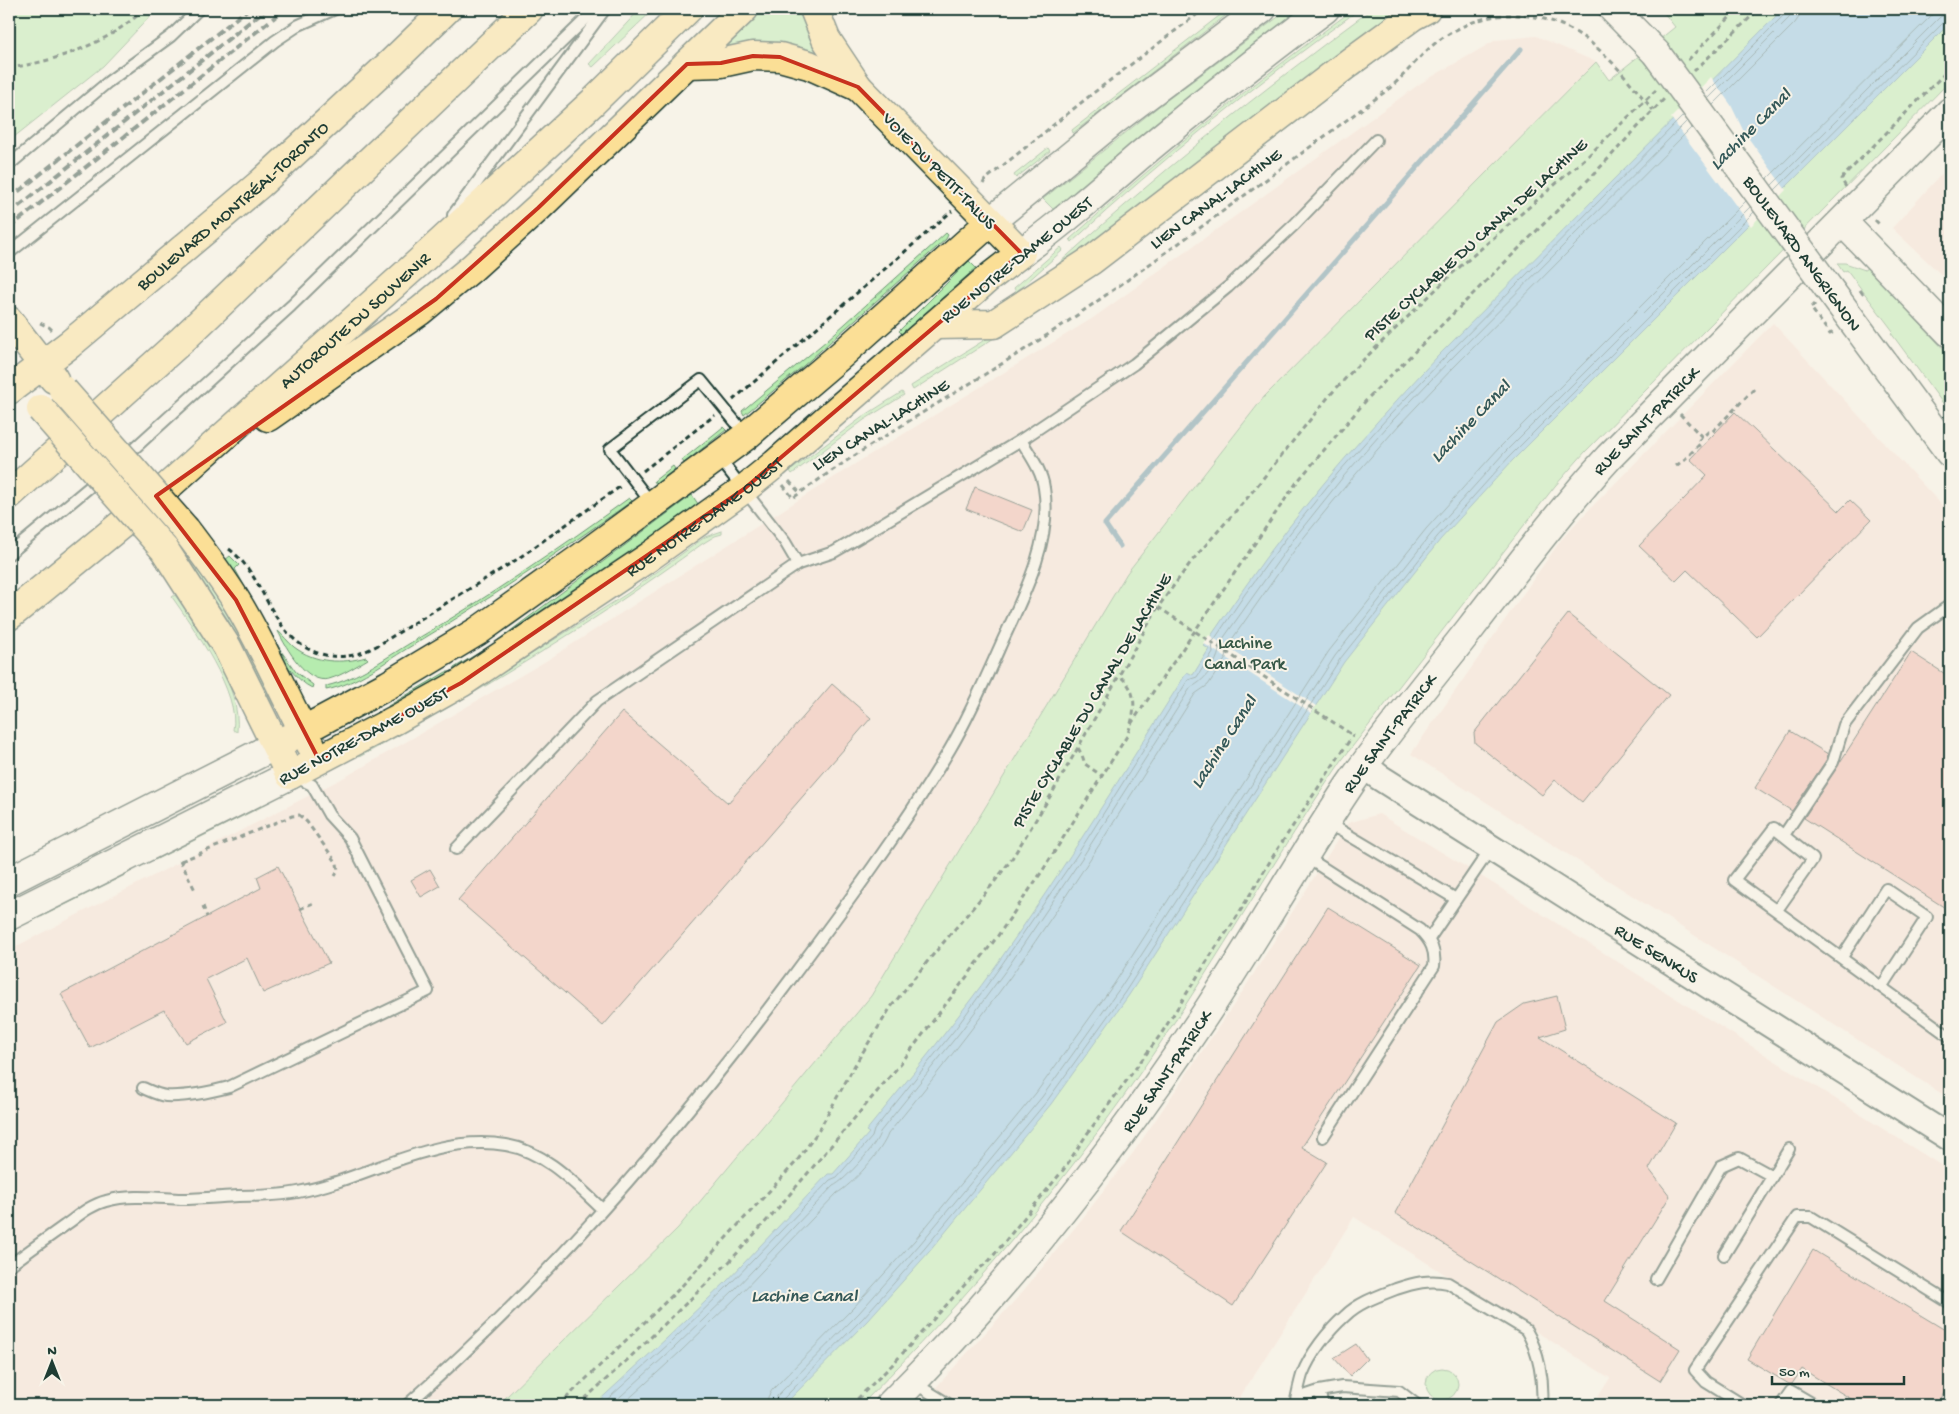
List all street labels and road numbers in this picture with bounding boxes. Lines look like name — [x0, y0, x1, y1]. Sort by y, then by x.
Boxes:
street label: VOIE DU PETIT-TALUS — [876, 108, 1000, 235]
street label: BOULEVARD MONTRÉAL-TORONTO — [133, 118, 334, 297]
street label: PISTE CYCLABLE DU CANAL DE LACHINE — [1360, 134, 1593, 347]
street label: LIEN CANAL-LACHINE — [1147, 145, 1287, 255]
street label: BOULEVARD ANGRIGNON — [1737, 172, 1865, 336]
street label: RUE NOTRE-DAME OUEST — [937, 193, 1099, 329]
street label: AUTOROUTE DU SOUVENIR — [276, 249, 436, 394]
street label: RUE SAINT-PATRICK — [1590, 362, 1707, 481]
street label: LIEN CANAL-LACHINE — [809, 375, 954, 477]
street label: RUE NOTRE-DAME OUEST — [623, 453, 789, 582]
street label: PISTE CYCLABLE DU CANAL DE LACHINE — [1008, 570, 1178, 833]
street label: RUE SAINT-PATRICK — [1339, 669, 1444, 798]
street label: RUE NOTRE-DAME OUEST — [276, 683, 454, 791]
street label: RUE SENKUS — [1610, 920, 1702, 990]
street label: RUE SAINT-PATRICK — [1118, 1005, 1219, 1137]

